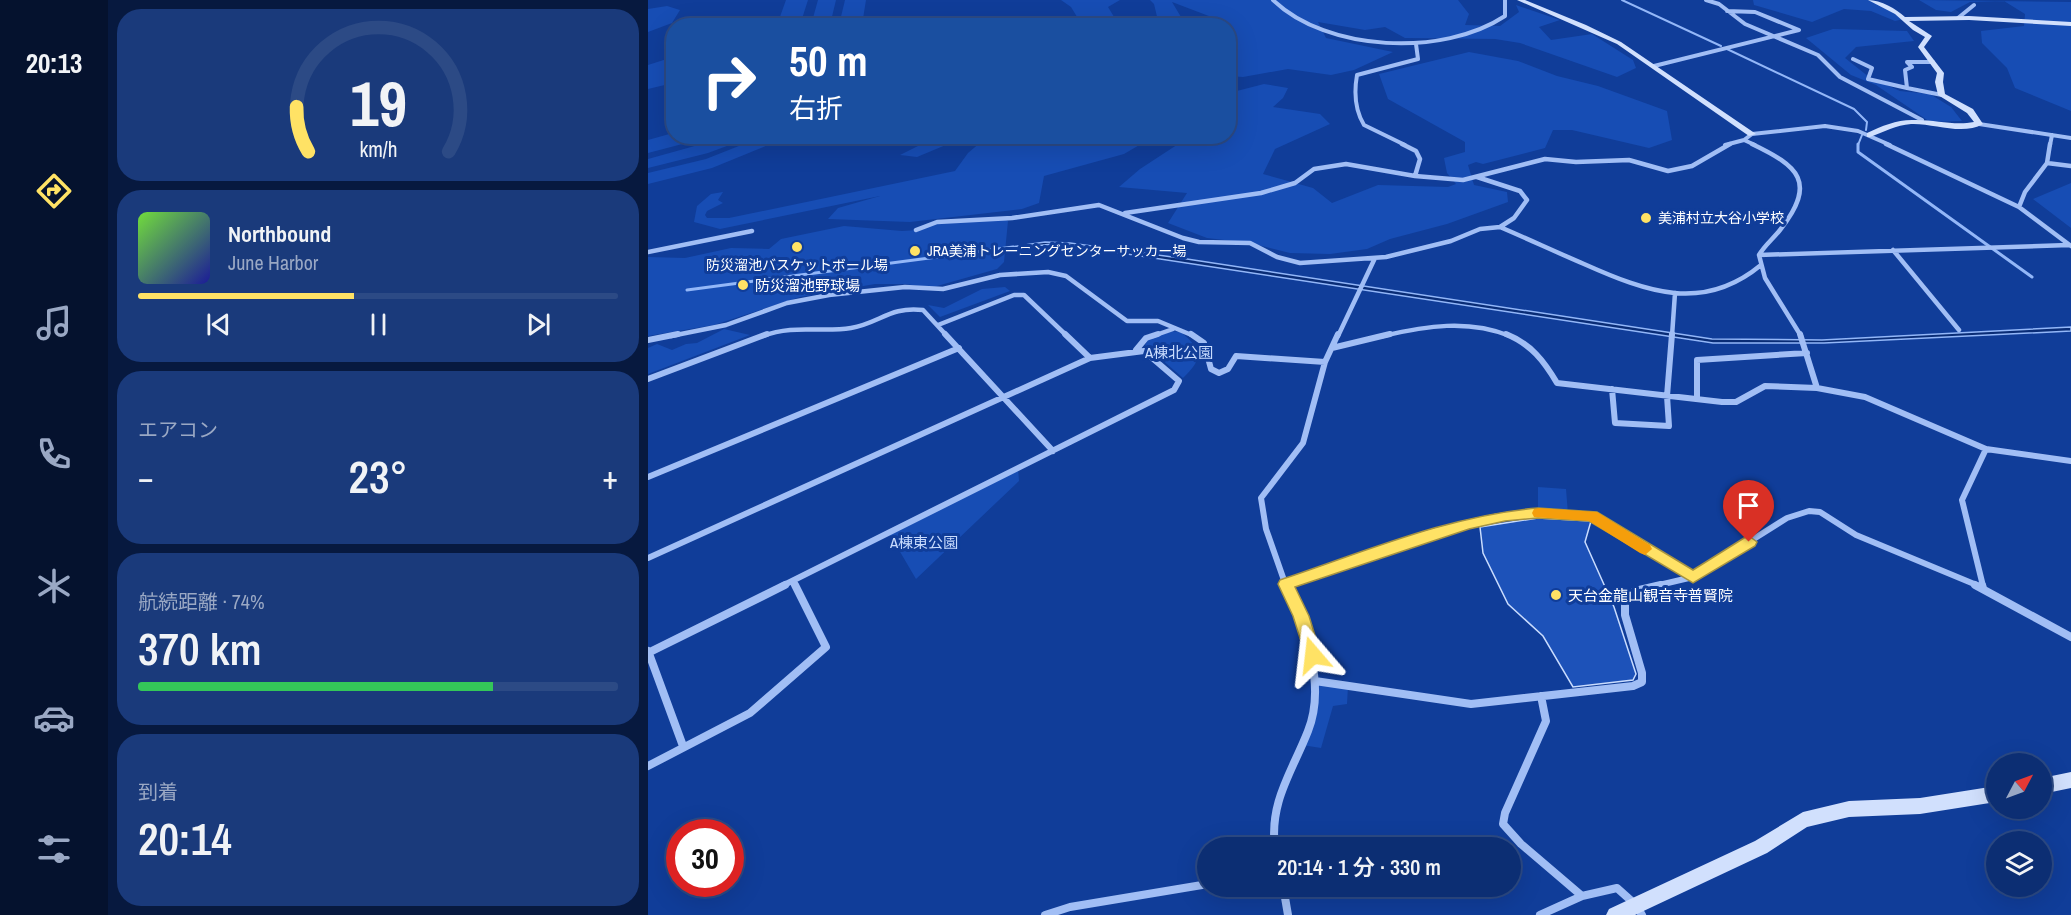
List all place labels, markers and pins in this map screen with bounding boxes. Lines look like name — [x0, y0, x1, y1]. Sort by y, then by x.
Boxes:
place label: 美浦村立大谷小学校 — [1658, 209, 1784, 227]
marker: 美浦村立大谷小学校 — [1639, 211, 1653, 225]
marker: 防災溜池バスケットボール場 — [790, 240, 804, 254]
place label: JRA美浦トレーニングセンターサッカー場 — [927, 242, 1186, 260]
marker: JRA美浦トレーニングセンターサッカー場 — [908, 244, 922, 258]
place label: 防災溜池バスケットボール場 — [706, 256, 888, 274]
place label: 防災溜池野球場 — [755, 275, 860, 296]
marker: 防災溜池野球場 — [736, 278, 750, 292]
pin — [1723, 480, 1774, 542]
place label: 天台金龍山観音寺普賢院 — [1568, 585, 1733, 606]
marker: 天台金龍山観音寺普賢院 — [1549, 588, 1563, 602]

